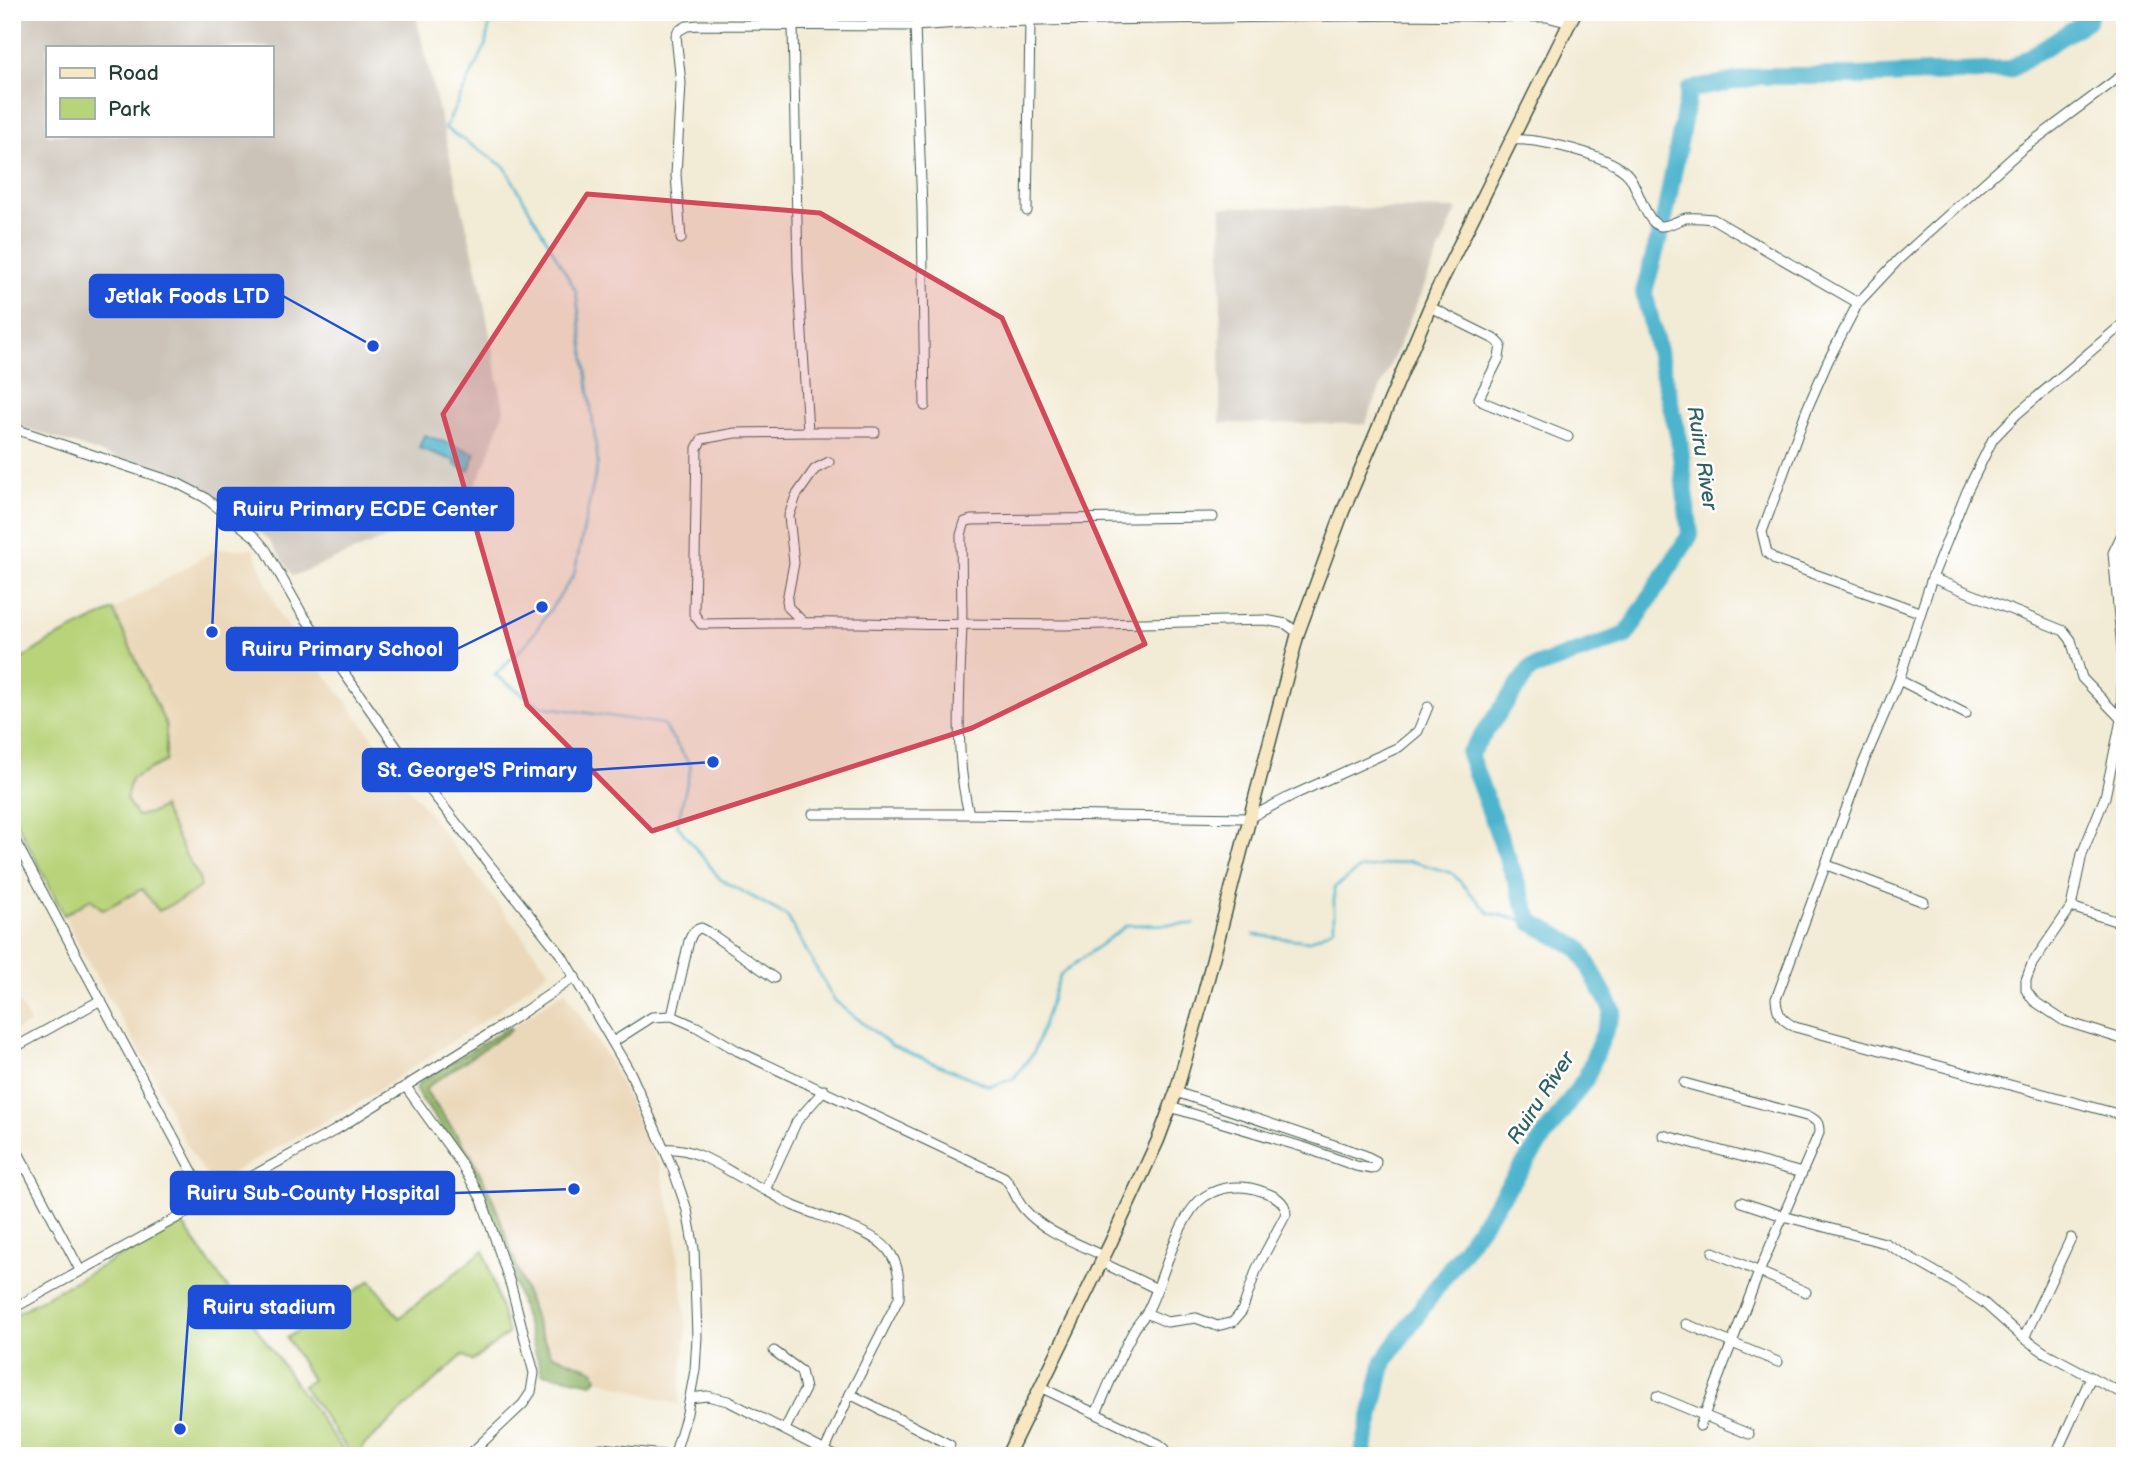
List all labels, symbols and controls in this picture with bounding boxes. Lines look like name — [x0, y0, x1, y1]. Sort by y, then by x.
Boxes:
legend — [46, 46, 273, 136]
text: Road — [108, 61, 159, 86]
text: Park — [108, 97, 151, 122]
callout: Jetlak Foods LTD — [90, 275, 283, 317]
text: Jetlak Foods LTD — [105, 284, 269, 309]
water label: Ruiru River — [1681, 404, 1723, 513]
callout: Ruiru Primary ECDE Center — [218, 488, 513, 530]
text: Ruiru Primary ECDE Center — [232, 497, 498, 522]
callout: Ruiru Primary School — [227, 628, 457, 670]
text: Ruiru Primary School — [241, 637, 443, 662]
callout: St. George'S Primary — [363, 749, 591, 791]
text: St. George'S Primary — [377, 758, 577, 783]
water label: Ruiru River — [1502, 1046, 1581, 1149]
callout: Ruiru Sub-County Hospital — [171, 1172, 454, 1214]
text: Ruiru Sub-County Hospital — [186, 1181, 440, 1206]
callout: Ruiru stadium — [189, 1286, 350, 1328]
text: Ruiru stadium — [202, 1295, 336, 1320]

